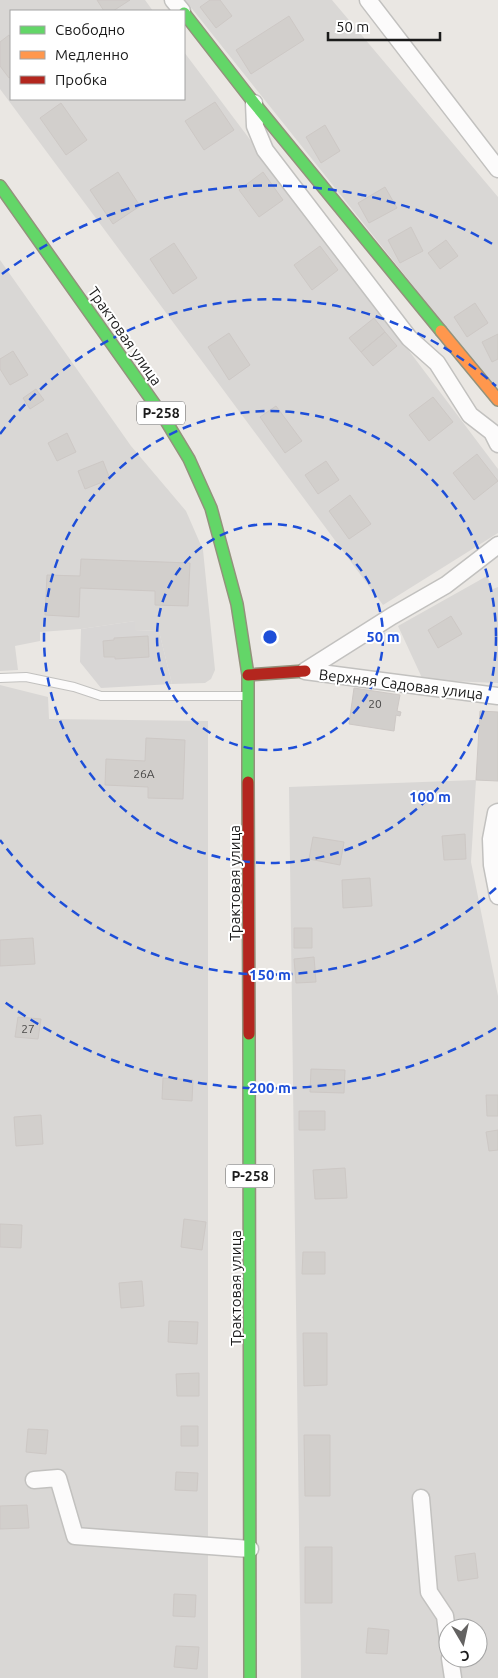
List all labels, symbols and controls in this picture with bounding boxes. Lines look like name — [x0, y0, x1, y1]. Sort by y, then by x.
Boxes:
legend — [10, 10, 185, 100]
scale bar — [328, 10, 440, 42]
text: 50 m — [336, 18, 369, 35]
text: Свободно — [55, 21, 125, 38]
text: Медленно — [55, 46, 129, 63]
text: Пробка — [55, 71, 107, 88]
street label: Трактовая улица — [85, 284, 165, 388]
road number: Р-258 — [137, 402, 185, 424]
centre of rings — [261, 628, 279, 646]
text: 50 m — [366, 628, 400, 645]
street label: Верхняя Садовая улица — [318, 665, 484, 703]
house number: 20 — [368, 697, 382, 710]
house number: 26А — [133, 767, 155, 780]
text: 100 m — [409, 788, 451, 805]
street label: Трактовая улица — [226, 825, 243, 941]
text: 150 m — [249, 966, 291, 983]
house number: 27 — [21, 1022, 35, 1035]
text: 200 m — [249, 1079, 291, 1096]
road number: Р-258 — [226, 1164, 274, 1188]
street label: Трактовая улица — [227, 1230, 244, 1346]
north arrow — [438, 1618, 488, 1668]
text: С — [459, 1647, 471, 1664]

